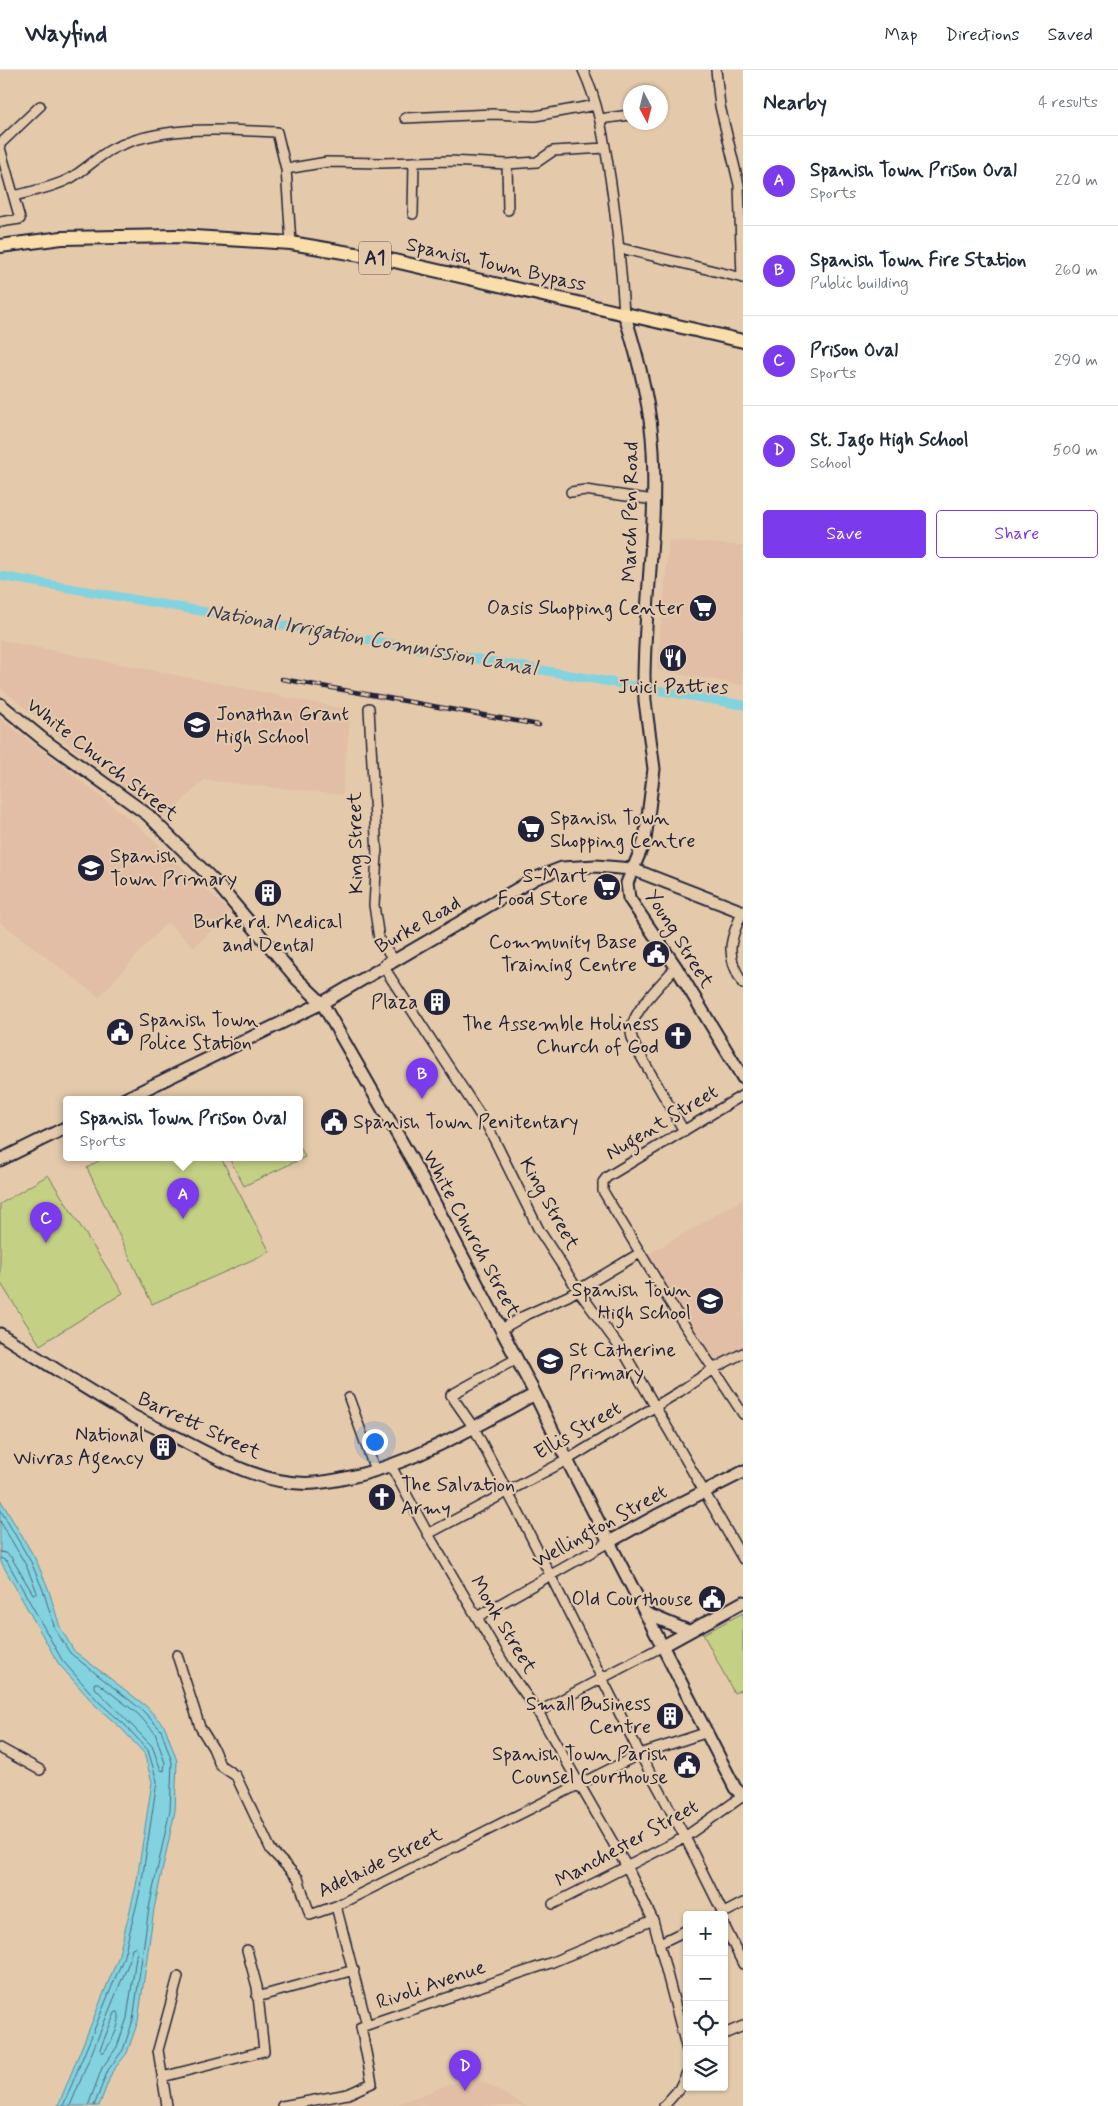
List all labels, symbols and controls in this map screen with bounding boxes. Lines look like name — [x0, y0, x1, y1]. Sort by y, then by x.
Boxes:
text: Wayfind — [25, 19, 107, 50]
text: Map — [885, 23, 918, 47]
text: Directions — [946, 23, 1020, 47]
text: Saved — [1048, 23, 1093, 47]
north arrow — [623, 85, 668, 130]
text: Nearby — [763, 89, 827, 117]
text: 4 results — [1038, 92, 1098, 113]
text: Spanish Town Prison Oval — [810, 158, 1017, 183]
text: A — [774, 170, 784, 191]
text: 220 m — [1055, 170, 1098, 191]
text: Sports — [810, 183, 856, 204]
street label: Spanish Town Bypass — [403, 231, 589, 299]
road number: A1 — [359, 242, 391, 274]
text: Spanish Town Fire Station — [810, 248, 1026, 273]
text: B — [774, 260, 784, 281]
text: 260 m — [1055, 260, 1098, 281]
text: Public building — [810, 273, 909, 294]
text: Prison Oval — [810, 338, 898, 363]
text: C — [773, 350, 785, 371]
text: 290 m — [1054, 350, 1098, 371]
text: Sports — [810, 363, 856, 384]
text: St. Jago High School — [810, 428, 968, 453]
text: D — [773, 440, 785, 461]
text: 500 m — [1053, 440, 1098, 461]
street label: March Pen Road — [616, 441, 646, 583]
text: School — [810, 453, 851, 474]
button: Save — [763, 510, 926, 558]
button: Share — [936, 510, 1098, 558]
supermarket icon: Oasis Shopping Center — [688, 593, 718, 623]
place label: Oasis Shopping Center — [487, 595, 685, 622]
water label: National Irrigation Commission Canal — [204, 597, 541, 685]
restaurant icon: Juici Patties — [658, 643, 688, 673]
place label: Juici Patties — [618, 674, 728, 701]
street label: White Church Street — [21, 692, 184, 828]
place label: Jonathan Grant High School — [216, 701, 349, 753]
school or university icon: Jonathan Grant High School — [182, 710, 212, 740]
street label: King Street — [342, 791, 371, 894]
place label: Spanish Town Shopping Centre — [550, 805, 695, 855]
supermarket icon: Spanish Town Shopping Centre — [516, 814, 546, 844]
place label: Spanish Town Primary — [110, 843, 237, 893]
school or university icon: Spanish Town Primary — [76, 853, 106, 883]
place label: S-Mart Food Store — [498, 863, 588, 913]
supermarket icon: S-Mart Food Store — [592, 872, 622, 902]
building icon: Burke rd. Medical and Dental — [253, 878, 283, 908]
street label: Young Street — [637, 885, 720, 994]
street label: Burke Road — [370, 890, 466, 960]
place label: Burke rd. Medical and Dental — [193, 909, 343, 959]
place label: Community Base Training Centre — [489, 929, 637, 981]
public building icon: Community Base Training Centre — [641, 939, 671, 969]
building icon: Plaza — [422, 987, 452, 1017]
place label: Plaza — [371, 989, 418, 1016]
place label: Spanish Town Police Station — [139, 1007, 259, 1057]
place label: The Assemble Holiness Church of God — [462, 1011, 659, 1061]
public building icon: Spanish Town Police Station — [105, 1017, 135, 1047]
church icon: The Assemble Holiness Church of God — [663, 1021, 693, 1051]
pin: B — [406, 1058, 438, 1099]
street label: Nugent Street — [601, 1079, 724, 1169]
popup — [63, 1096, 303, 1161]
text: Spanish Town Prison Oval — [80, 1106, 286, 1131]
public building icon: Spanish Town Penitentary — [319, 1107, 349, 1137]
place label: Spanish Town Penitentary — [353, 1109, 579, 1136]
text: Sports — [80, 1131, 126, 1152]
street label: White Church Street — [416, 1146, 527, 1322]
street label: King Street — [512, 1153, 586, 1256]
pin: A — [167, 1178, 199, 1219]
pin: C — [30, 1202, 62, 1243]
place label: Spanish Town High School — [572, 1277, 691, 1329]
school or university icon: Spanish Town High School — [695, 1286, 725, 1316]
place label: St Catherine Primary — [569, 1337, 676, 1387]
school or university icon: St Catherine Primary — [535, 1346, 565, 1376]
street label: Barrett Street — [133, 1386, 265, 1466]
street label: Ellis Street — [530, 1395, 626, 1467]
place label: National Wivras Agency — [13, 1422, 144, 1474]
your location — [362, 1429, 388, 1455]
building icon: National Wivras Agency — [148, 1432, 178, 1462]
place label: The Salvation Army — [401, 1472, 515, 1522]
street label: Wellington Street — [528, 1479, 673, 1577]
church icon: The Salvation Army — [367, 1482, 397, 1512]
street label: Monk Street — [463, 1571, 543, 1679]
public building icon: Old Courthouse — [697, 1584, 727, 1614]
place label: Old Courthouse — [572, 1586, 693, 1613]
place label: Small Business Centre — [526, 1691, 651, 1741]
building icon: Small Business Centre — [655, 1701, 685, 1731]
place label: Spanish Town Parish Counsel Courthouse — [492, 1741, 668, 1791]
public building icon: Spanish Town Parish Counsel Courthouse — [672, 1750, 702, 1780]
street label: Manchester Street — [551, 1793, 703, 1895]
street label: Adelaide Street — [314, 1821, 447, 1905]
map controls — [683, 1911, 728, 2091]
button: + — [683, 1911, 728, 1956]
street label: Rivoli Avenue — [373, 1954, 489, 2016]
button: − — [683, 1956, 728, 2001]
button: locate — [683, 2001, 728, 2046]
button: layers — [683, 2046, 728, 2091]
pin: D — [449, 2050, 481, 2091]

